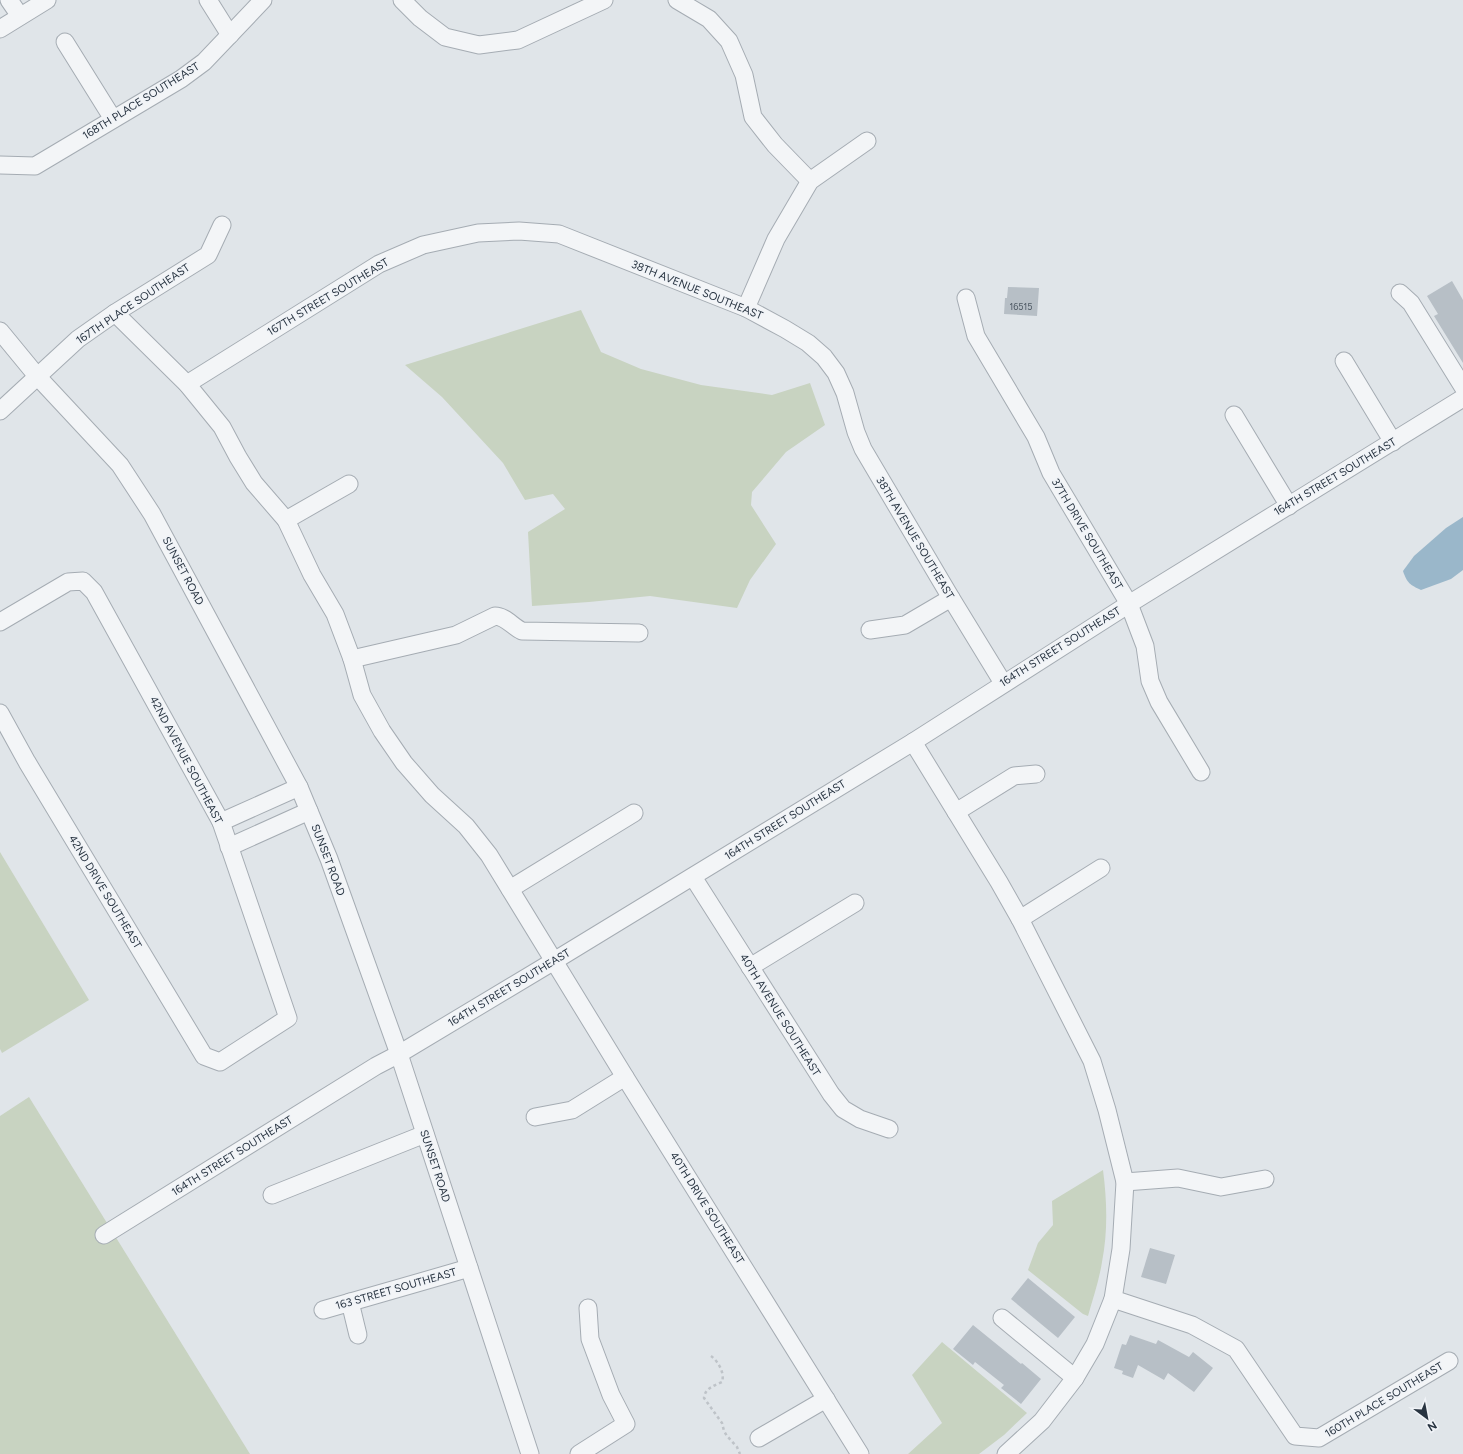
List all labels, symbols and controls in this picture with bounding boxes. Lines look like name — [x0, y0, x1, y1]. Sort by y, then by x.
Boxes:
street label: 168TH PLACE SOUTHEAST — [80, 60, 202, 142]
street label: 167TH STREET SOUTHEAST — [265, 256, 391, 338]
street label: 38TH AVENUE SOUTHEAST — [629, 258, 765, 322]
street label: 167TH PLACE SOUTHEAST — [74, 261, 192, 347]
house number: 16515 — [1010, 301, 1032, 312]
street label: 164TH STREET SOUTHEAST — [1272, 435, 1398, 519]
street label: 38TH AVENUE SOUTHEAST — [873, 474, 957, 602]
street label: 37TH DRIVE SOUTHEAST — [1049, 476, 1125, 592]
street label: SUNSET ROAD — [160, 535, 207, 608]
street label: 164TH STREET SOUTHEAST — [997, 604, 1123, 690]
street label: 42ND AVENUE SOUTHEAST — [147, 694, 225, 826]
street label: 164TH STREET SOUTHEAST — [722, 777, 848, 863]
street label: SUNSET ROAD — [308, 822, 348, 898]
street label: 42ND DRIVE SOUTHEAST — [66, 833, 144, 951]
street label: 164TH STREET SOUTHEAST — [446, 946, 572, 1030]
street label: 40TH AVENUE SOUTHEAST — [737, 951, 823, 1079]
street label: 164TH STREET SOUTHEAST — [169, 1113, 295, 1199]
street label: SUNSET ROAD — [417, 1128, 453, 1204]
street label: 40TH DRIVE SOUTHEAST — [667, 1150, 747, 1266]
street label: 163 STREET SOUTHEAST — [334, 1266, 458, 1312]
street label: 160TH PLACE SOUTHEAST — [1323, 1360, 1445, 1440]
north arrow — [1407, 1398, 1447, 1438]
text: N — [1425, 1418, 1439, 1434]

